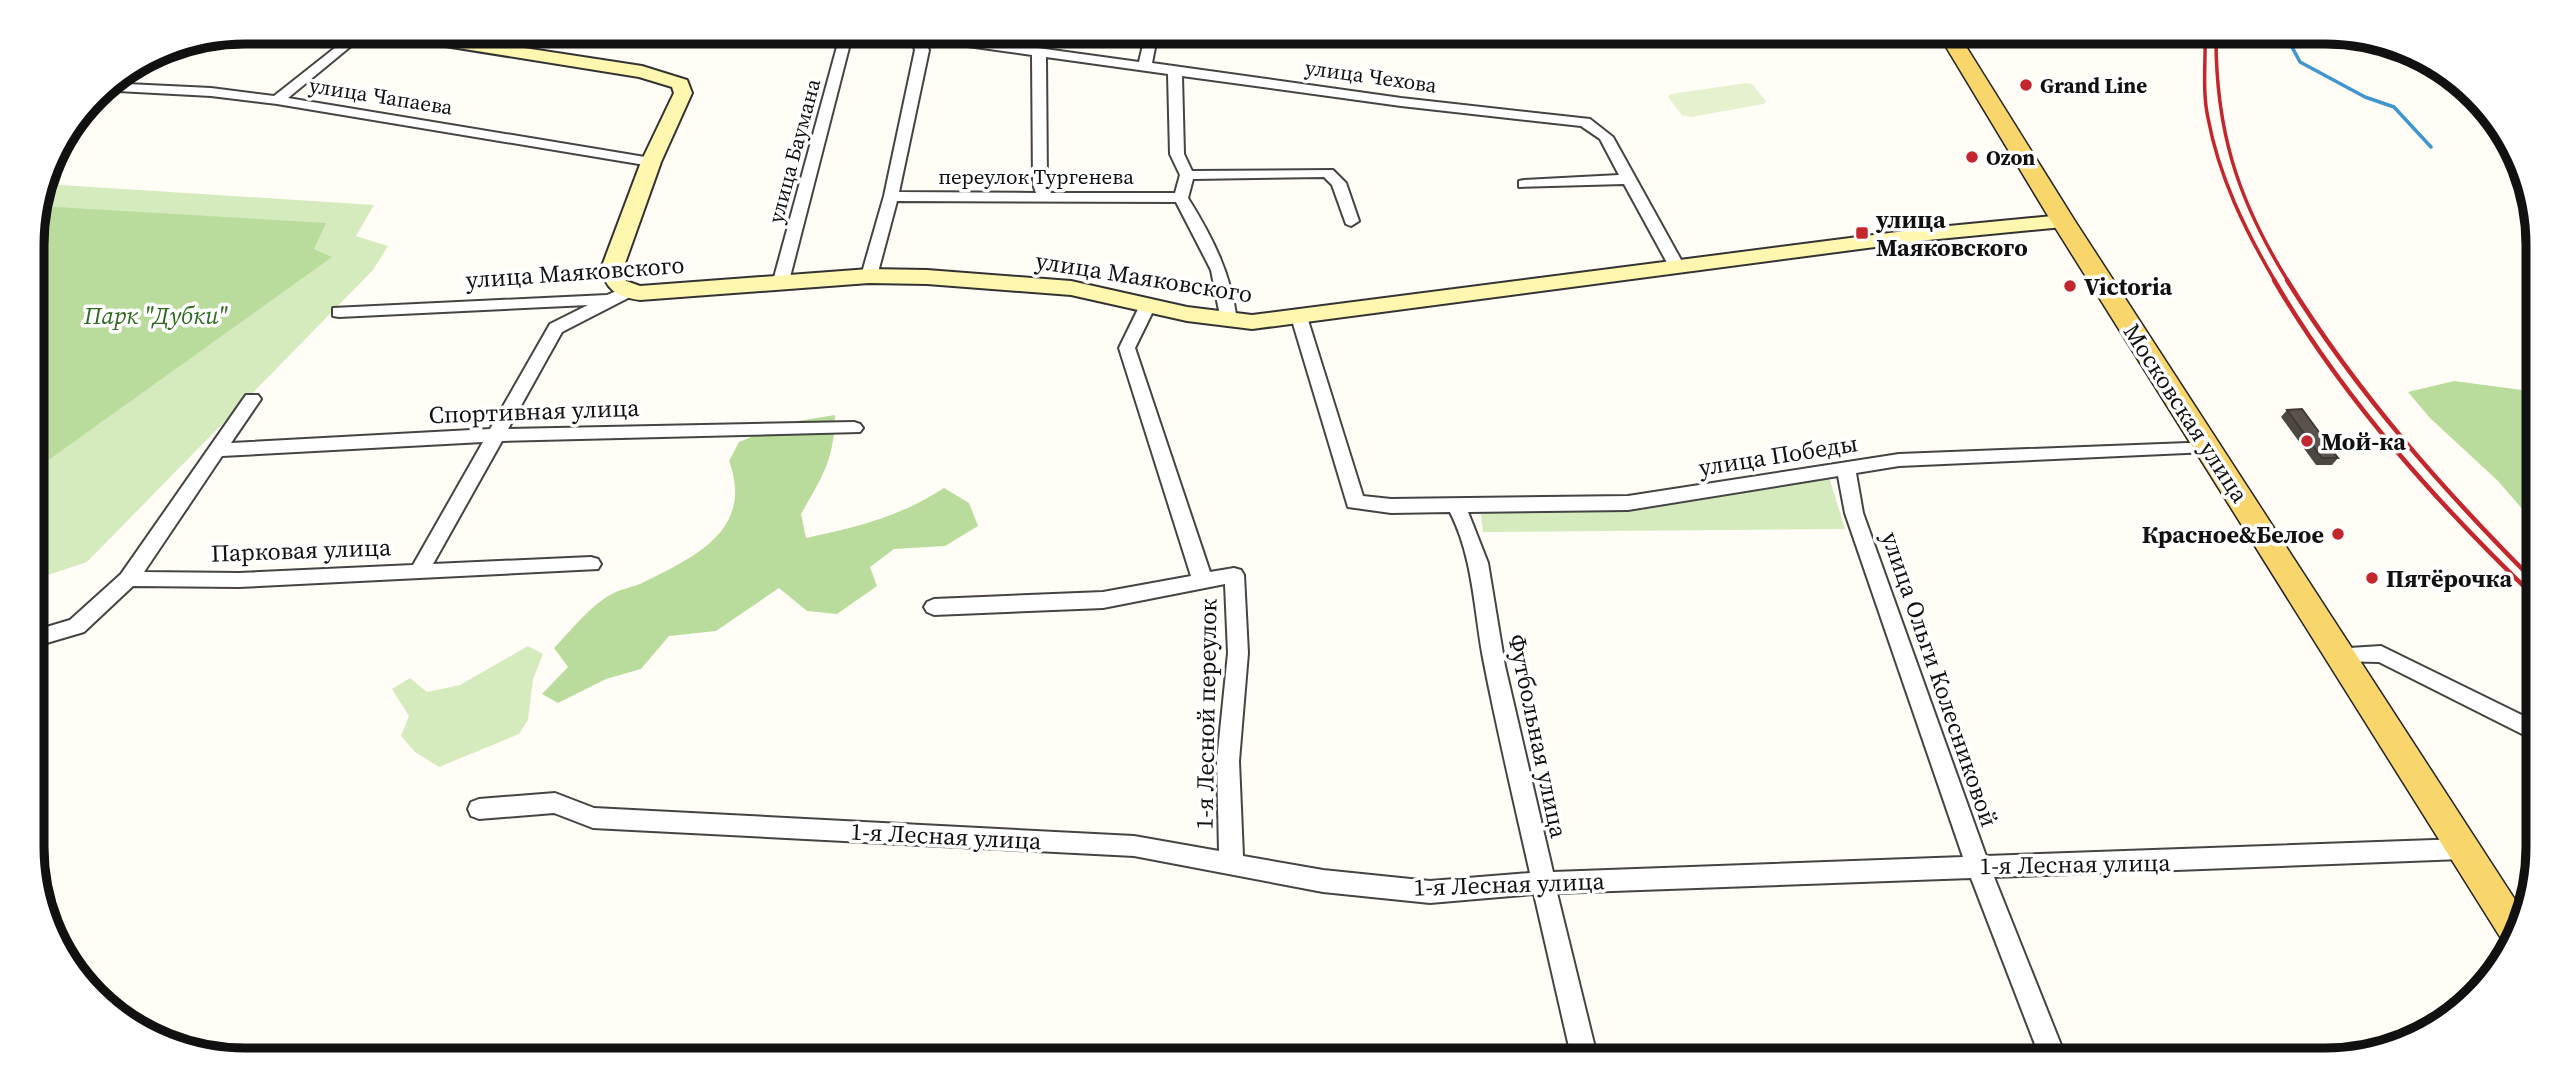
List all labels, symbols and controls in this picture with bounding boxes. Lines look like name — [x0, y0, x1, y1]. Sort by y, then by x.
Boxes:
street label: улица Чехова — [1303, 52, 1439, 100]
street label: улица Чапаева — [307, 70, 455, 122]
place label: Grand Line — [2040, 71, 2147, 100]
street label: улица Баумана — [761, 75, 827, 226]
marker: Grand Line — [2018, 77, 2034, 93]
place label: Ozon — [1986, 143, 2035, 172]
marker: Ozon — [1964, 149, 1980, 165]
street label: переулок Тургенева — [938, 162, 1134, 191]
place label: улица Маяковского — [1875, 203, 2028, 264]
marker: улица Маяковского — [1854, 225, 1870, 241]
street label: улица Маяковского — [1033, 244, 1255, 310]
street label: улица Маяковского — [464, 248, 686, 296]
place label: Victoria — [2084, 270, 2173, 303]
marker: Victoria — [2062, 278, 2078, 294]
park label: Парк "Дубки" — [83, 299, 228, 332]
street label: Московская улица — [2116, 317, 2257, 510]
street label: Спортивная улица — [428, 391, 641, 431]
place label: Мой-ка — [2321, 425, 2406, 458]
street label: улица Победы — [1696, 426, 1860, 484]
marker: Мой-ка — [2299, 433, 2315, 449]
place label: Красное&Белое — [2142, 518, 2324, 551]
marker: Красное&Белое — [2330, 526, 2346, 542]
street label: улица Ольги Колесниковой — [1874, 527, 2006, 831]
street label: Парковая улица — [210, 530, 392, 570]
place label: Пятёрочка — [2386, 562, 2512, 595]
marker: Пятёрочка — [2364, 570, 2380, 586]
street label: 1-я Лесной переулок — [1187, 598, 1225, 830]
street label: Футбольная улица — [1500, 631, 1576, 842]
street label: 1-я Лесная улица — [850, 815, 1043, 858]
street label: 1-я Лесная улица — [1979, 846, 2172, 882]
street label: 1-я Лесная улица — [1413, 864, 1606, 904]

